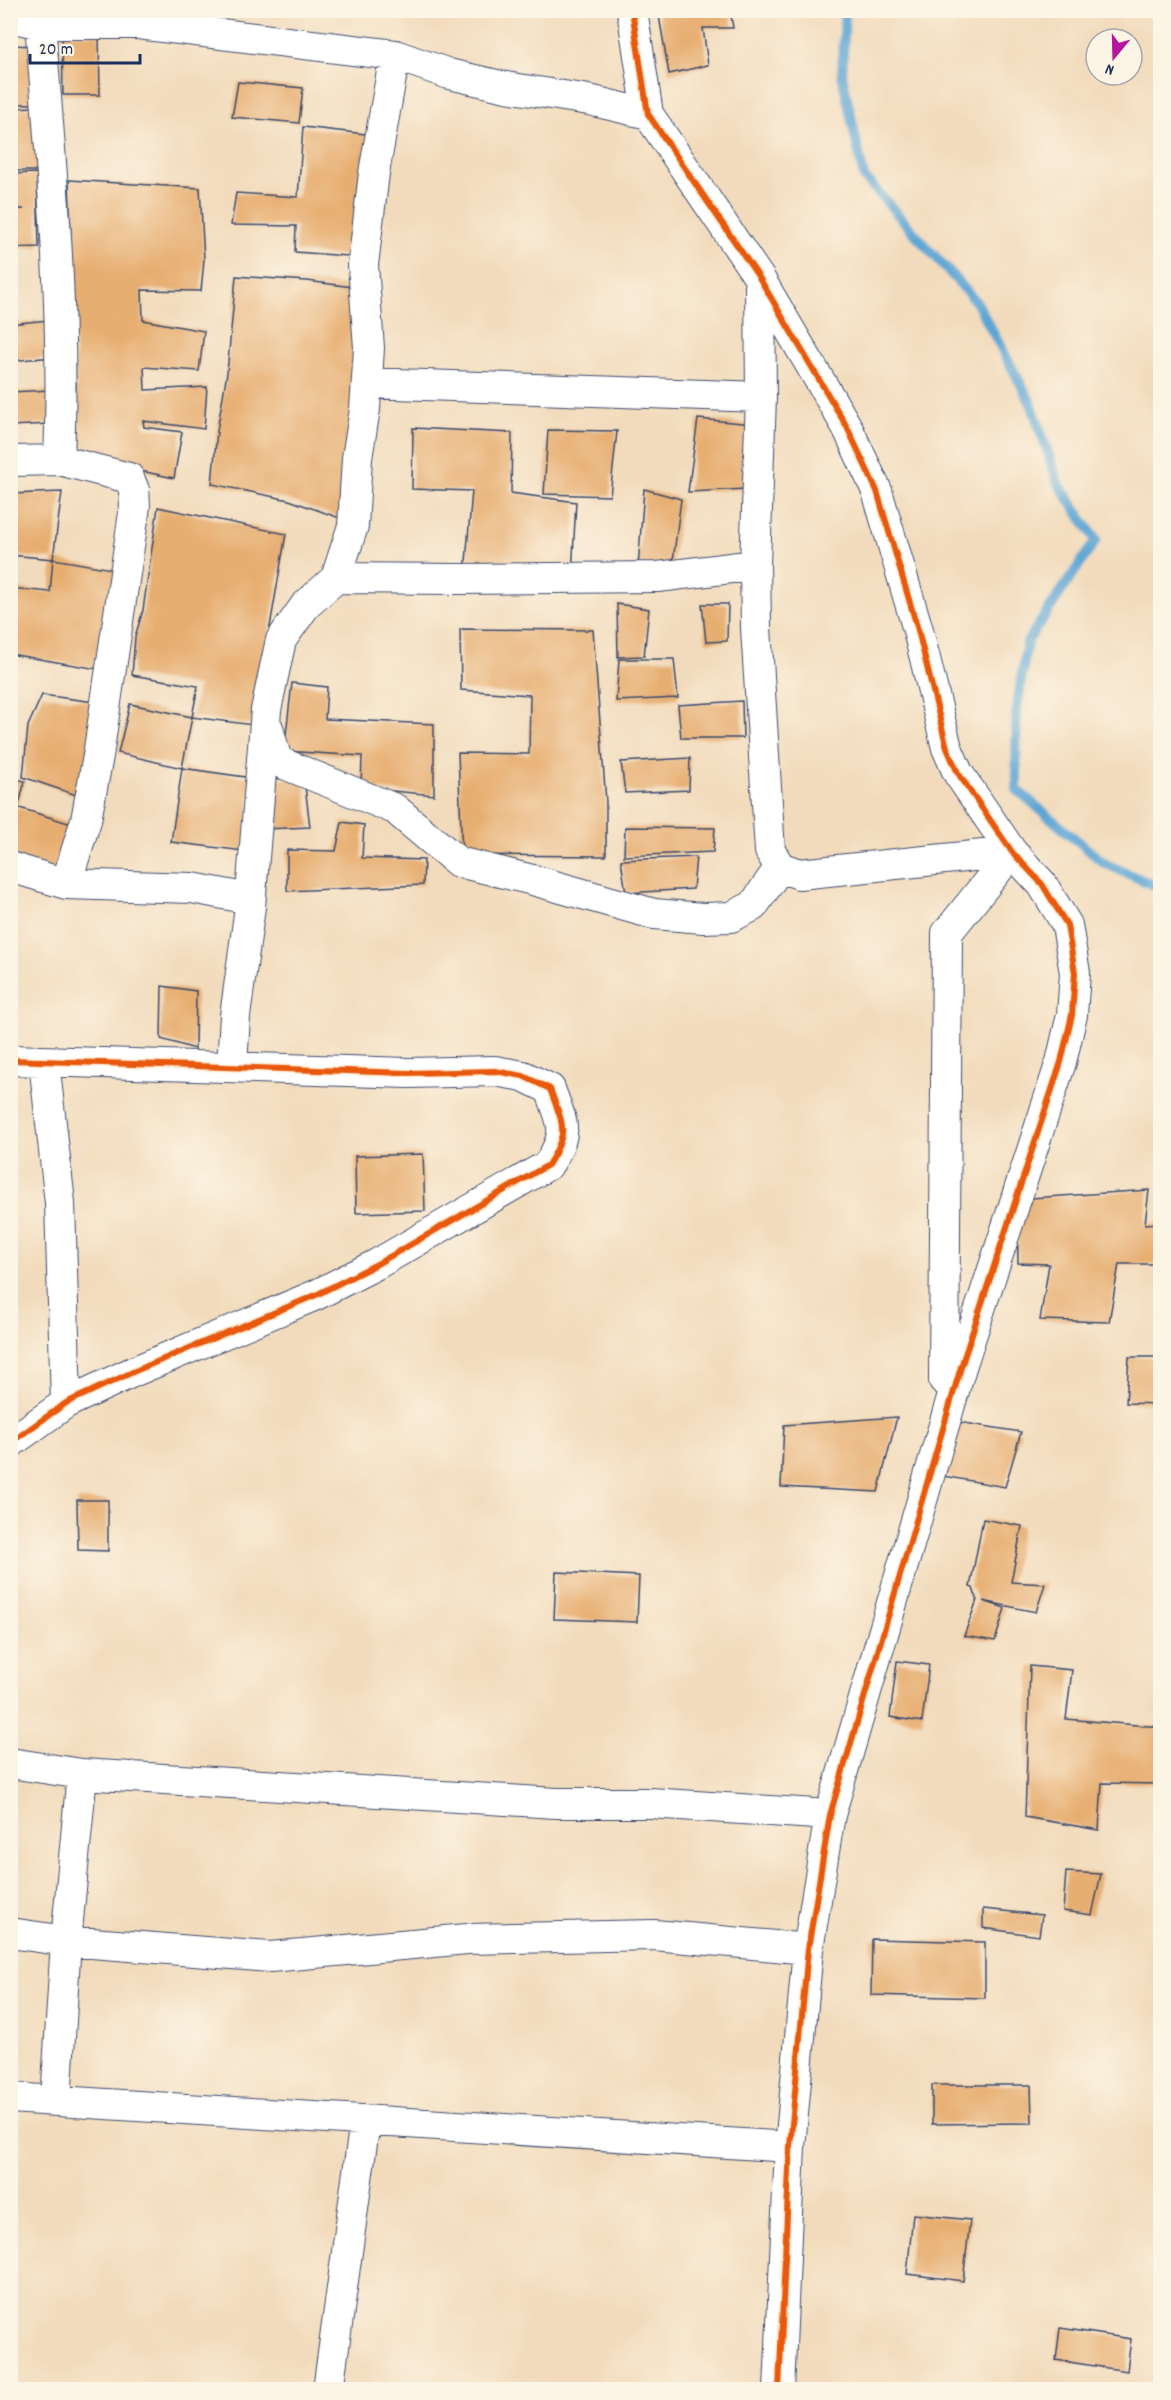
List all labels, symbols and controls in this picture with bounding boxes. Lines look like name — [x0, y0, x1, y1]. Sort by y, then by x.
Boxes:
scale bar — [30, 27, 140, 65]
north arrow — [1084, 27, 1144, 87]
text: 20 m — [39, 38, 73, 63]
text: N — [1102, 57, 1117, 81]

